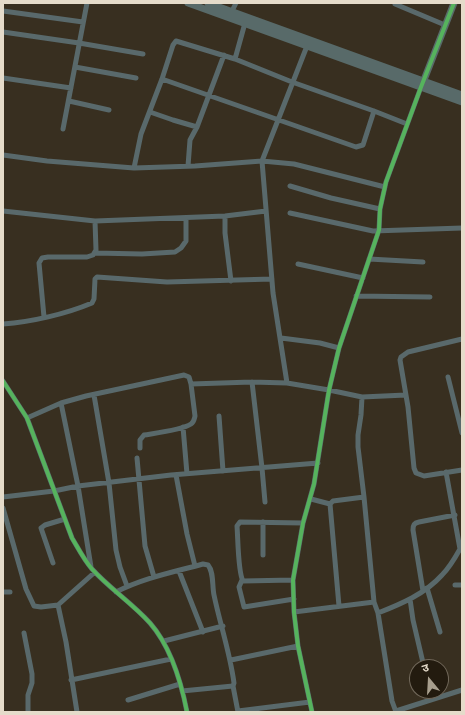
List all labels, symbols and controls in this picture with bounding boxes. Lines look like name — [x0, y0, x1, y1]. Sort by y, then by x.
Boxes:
north arrow — [409, 659, 449, 699]
text: उ — [420, 661, 431, 675]

